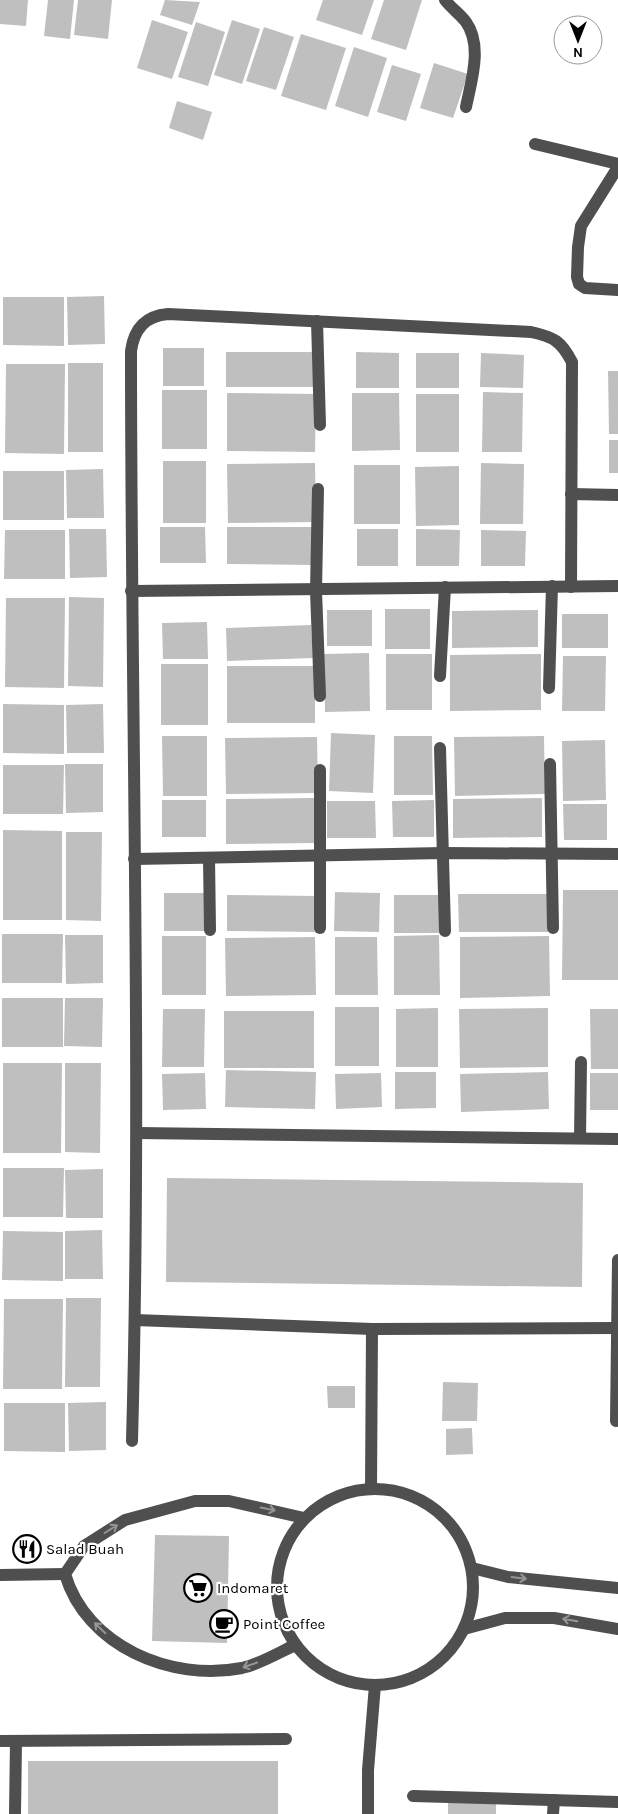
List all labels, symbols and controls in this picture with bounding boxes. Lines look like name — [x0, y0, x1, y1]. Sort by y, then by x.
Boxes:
north arrow — [553, 15, 603, 65]
text: N — [573, 44, 583, 61]
one-way arrow — [259, 1505, 275, 1514]
one-way arrow — [104, 1523, 118, 1533]
restaurant icon: Salad Buah — [12, 1534, 42, 1564]
place label: Salad Buah — [46, 1540, 124, 1558]
supermarket icon: Indomaret — [183, 1573, 213, 1603]
one-way arrow — [511, 1573, 527, 1583]
place label: Indomaret — [217, 1579, 289, 1597]
cafe icon: Point Coffee — [209, 1609, 239, 1639]
place label: Point Coffee — [243, 1615, 325, 1633]
one-way arrow — [562, 1615, 578, 1625]
one-way arrow — [93, 1622, 106, 1634]
one-way arrow — [243, 1661, 258, 1670]

